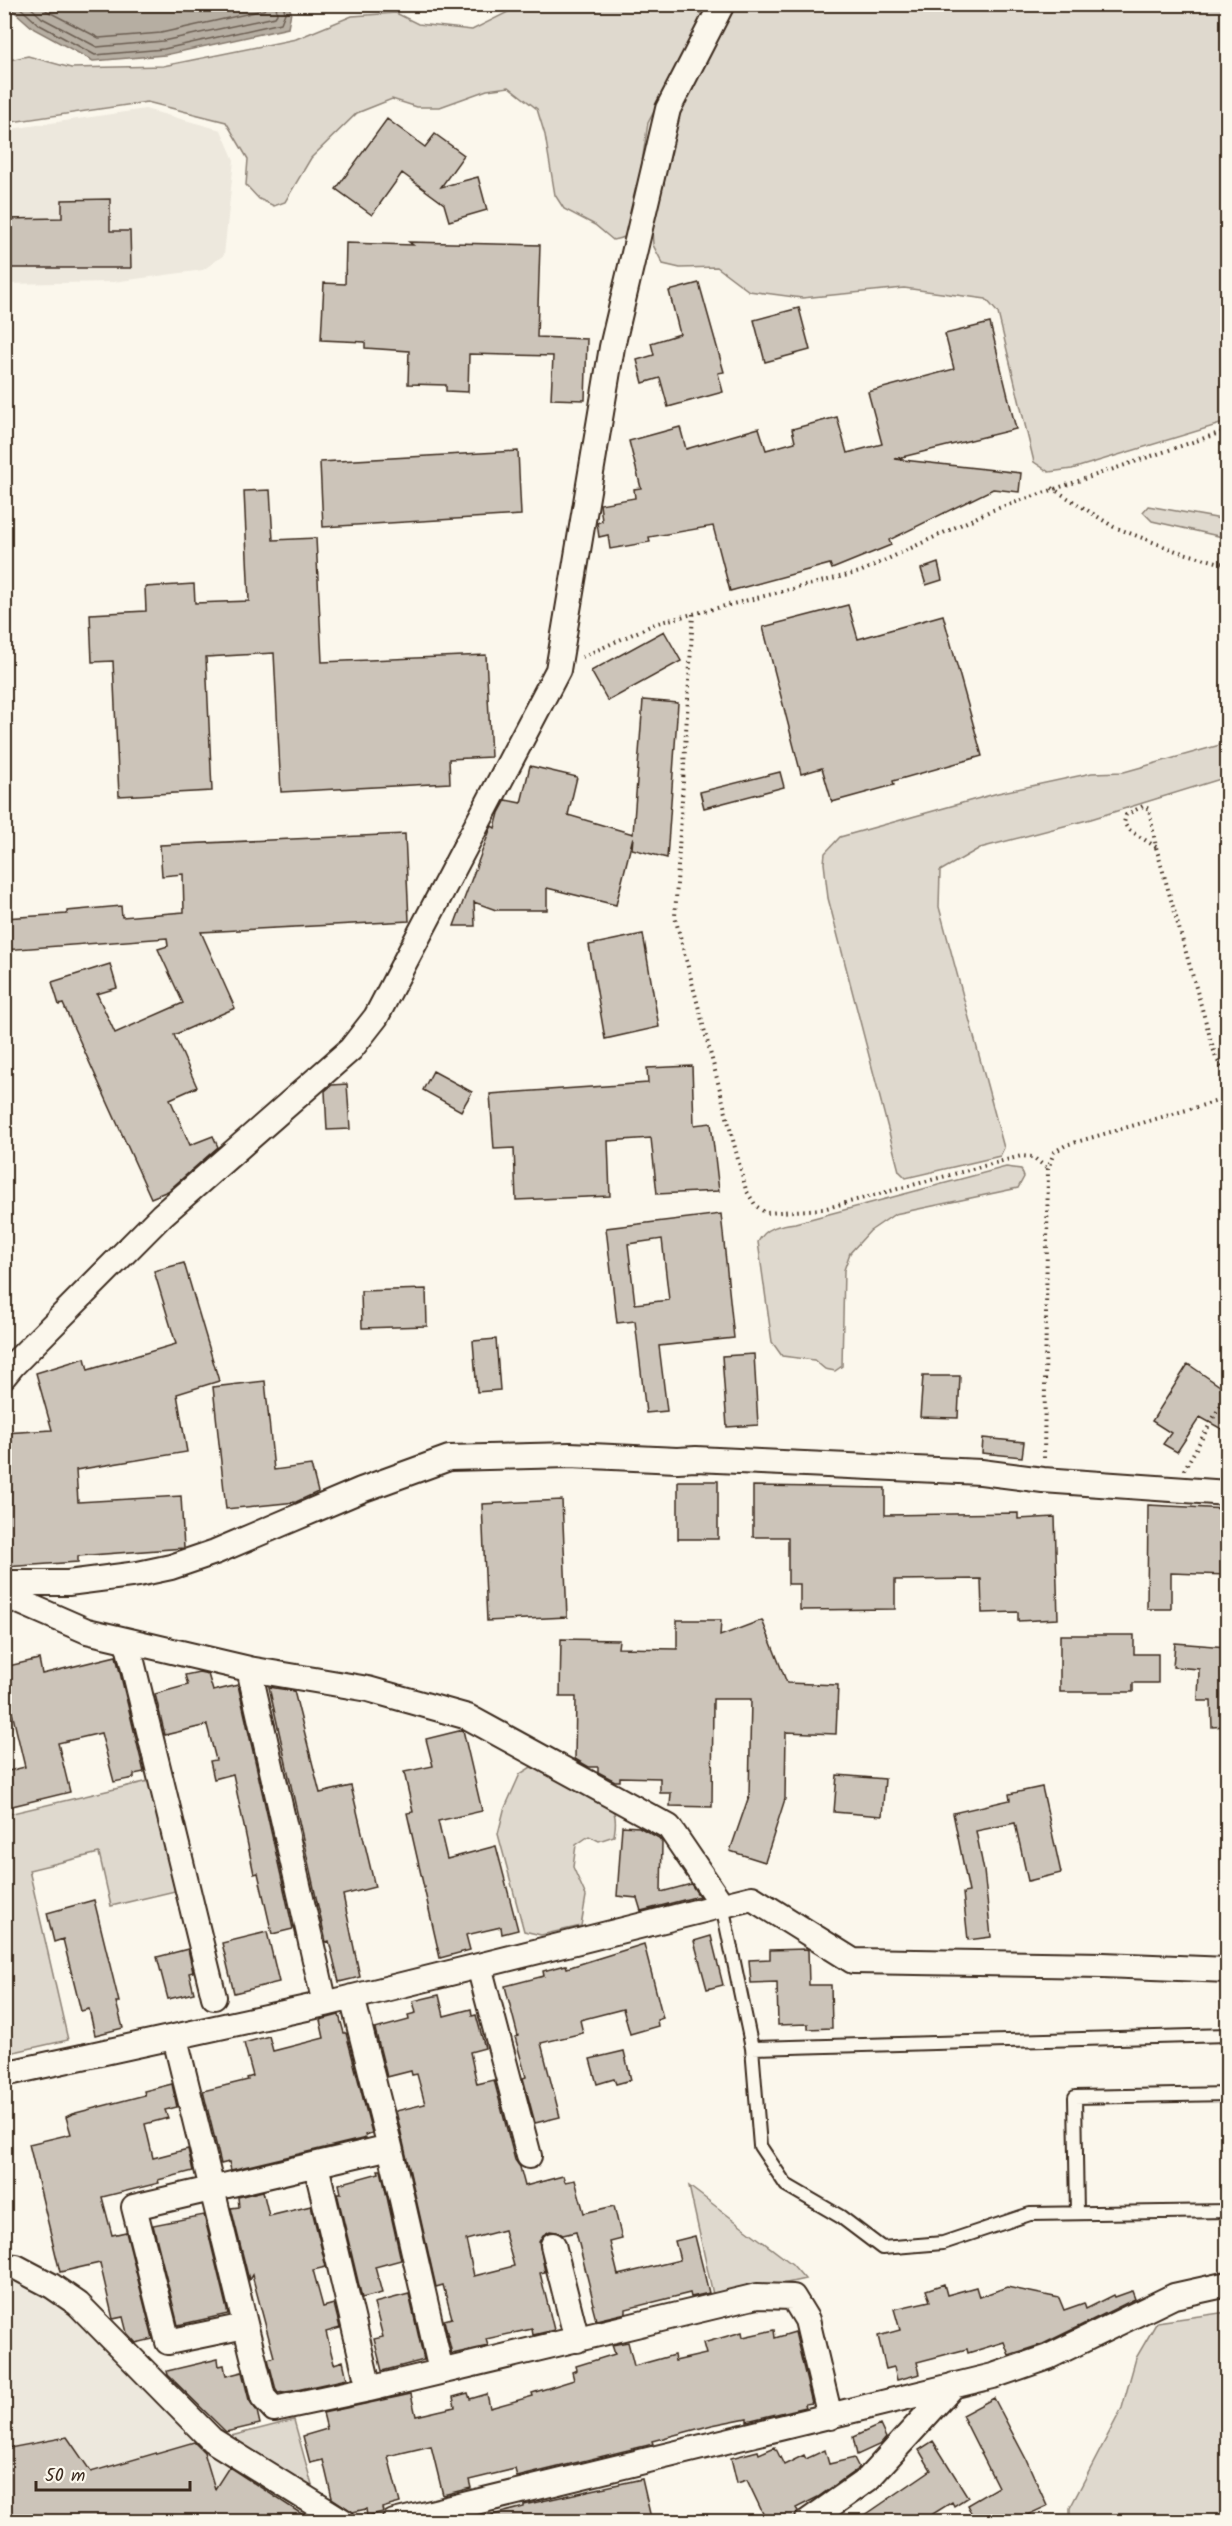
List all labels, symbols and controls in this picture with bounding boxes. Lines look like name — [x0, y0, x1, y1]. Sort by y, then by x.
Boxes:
scale bar — [36, 2454, 190, 2492]
text: 50 m — [45, 2462, 85, 2491]

